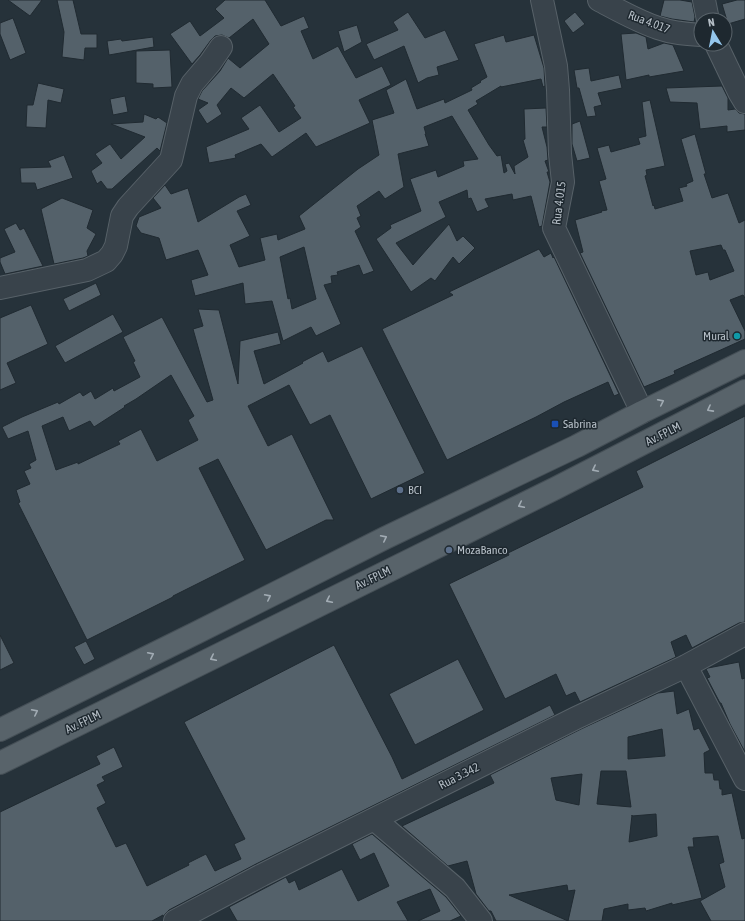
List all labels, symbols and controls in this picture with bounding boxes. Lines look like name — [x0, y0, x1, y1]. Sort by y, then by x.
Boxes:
street label: Rua 4.017 — [626, 8, 672, 36]
north arrow — [693, 12, 733, 52]
text: N — [707, 16, 716, 29]
street label: Rua 4.015 — [549, 180, 569, 226]
place label: Mural — [703, 329, 730, 343]
marker: Mural — [732, 331, 742, 341]
one-way arrow — [657, 399, 665, 407]
one-way arrow — [707, 404, 715, 412]
place label: Sabrina — [563, 417, 597, 431]
marker: Sabrina — [550, 419, 560, 429]
street label: Av. FPLM — [643, 419, 683, 449]
one-way arrow — [592, 464, 599, 471]
place label: BCI — [408, 483, 422, 497]
marker: BCI — [395, 485, 405, 495]
one-way arrow — [518, 501, 525, 508]
one-way arrow — [380, 535, 387, 543]
place label: MozaBanco — [457, 543, 508, 557]
marker: MozaBanco — [444, 545, 454, 555]
street label: Av. FPLM — [353, 563, 393, 593]
one-way arrow — [263, 594, 271, 601]
one-way arrow — [326, 595, 334, 603]
one-way arrow — [147, 652, 155, 660]
one-way arrow — [210, 653, 217, 661]
street label: Av. FPLM — [63, 707, 103, 737]
one-way arrow — [31, 709, 38, 717]
street label: Rua 3.342 — [436, 760, 482, 792]

